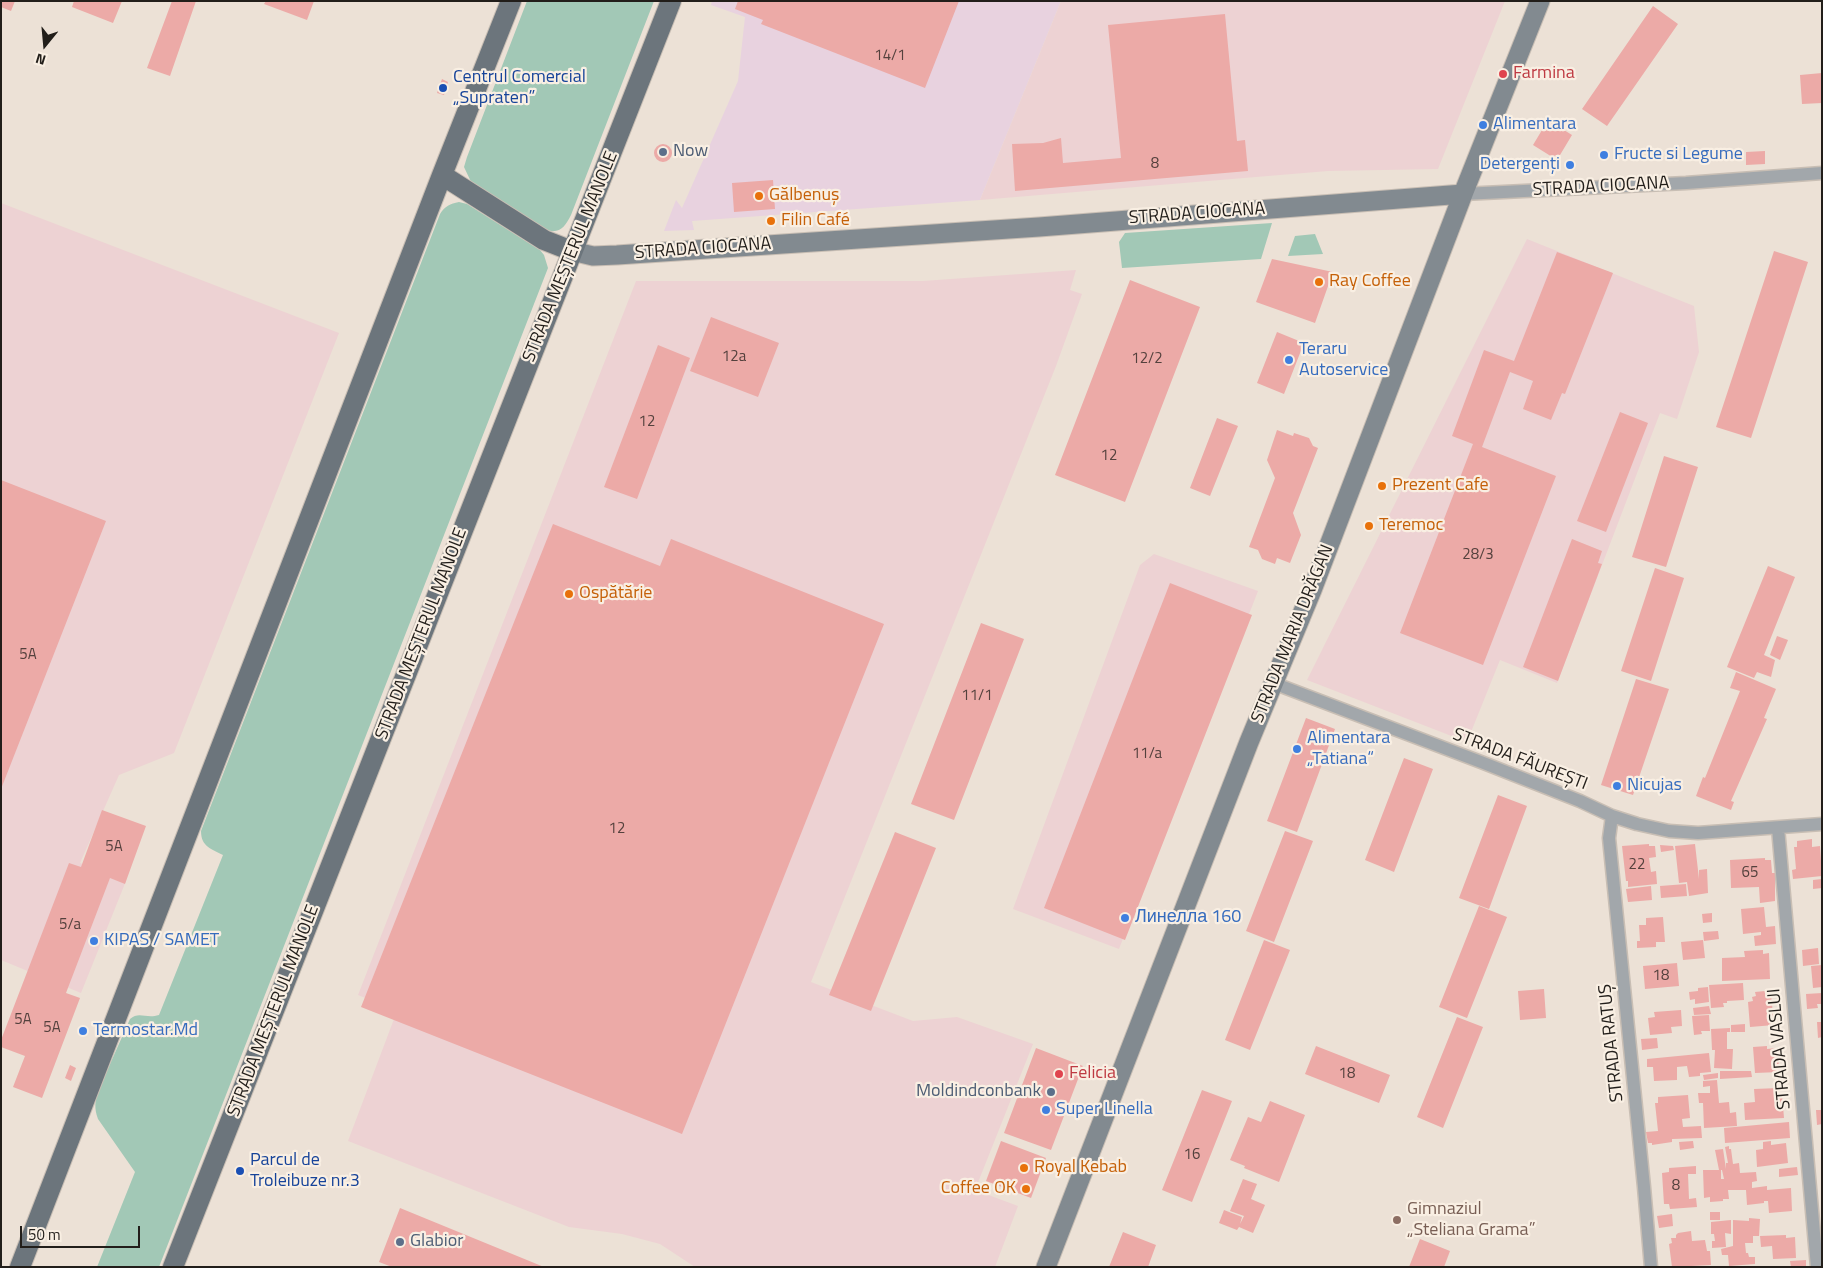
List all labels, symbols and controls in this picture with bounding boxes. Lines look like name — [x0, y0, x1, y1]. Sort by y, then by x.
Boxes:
north arrow — [20, 20, 70, 70]
house number: 14/1 — [874, 47, 906, 65]
text: N — [33, 48, 48, 71]
place label: Farmina — [1513, 63, 1575, 85]
place label: Centrul Comercial „Supraten” — [453, 67, 586, 110]
marker: Farmina — [1497, 68, 1509, 80]
marker: Centrul Comercial „Supraten” — [437, 82, 449, 94]
place label: Alimentara — [1493, 114, 1576, 136]
marker: Alimentara — [1477, 119, 1489, 131]
place label: Now — [673, 141, 708, 163]
place label: Fructe si Legume — [1614, 144, 1743, 166]
marker: Now — [657, 146, 669, 158]
street label: STRADA MEȘTERUL MANOLE — [519, 149, 623, 365]
marker: Fructe si Legume — [1598, 149, 1610, 161]
place label: Detergenți — [1480, 154, 1560, 176]
house number: 8 — [1151, 155, 1159, 173]
marker: Detergenți — [1564, 159, 1576, 171]
street label: STRADA CIOCANA — [1532, 173, 1670, 201]
place label: Gălbenuș — [769, 185, 839, 207]
marker: Gălbenuș — [753, 190, 765, 202]
street label: STRADA CIOCANA — [1128, 198, 1266, 230]
place label: Filin Café — [781, 210, 850, 232]
marker: Filin Café — [765, 215, 777, 227]
street label: STRADA CIOCANA — [634, 233, 772, 265]
place label: Ray Coffee — [1329, 271, 1411, 293]
marker: Ray Coffee — [1313, 276, 1325, 288]
place label: Teraru Autoservice — [1299, 339, 1388, 382]
house number: 12a — [722, 348, 746, 366]
house number: 12/2 — [1131, 350, 1163, 368]
marker: Teraru Autoservice — [1283, 354, 1295, 366]
house number: 12 — [639, 413, 655, 431]
house number: 12 — [1101, 447, 1117, 465]
place label: Prezent Cafe — [1392, 475, 1489, 497]
marker: Prezent Cafe — [1376, 480, 1388, 492]
place label: Teremoc — [1379, 515, 1443, 537]
marker: Teremoc — [1363, 520, 1375, 532]
street label: STRADA MEȘTERUL MANOLE — [372, 525, 472, 743]
street label: STRADA MARIA DRĂGAN — [1247, 542, 1339, 726]
house number: 28/3 — [1462, 546, 1494, 564]
place label: Ospătărie — [579, 583, 652, 605]
marker: Ospătărie — [563, 588, 575, 600]
house number: 5A — [19, 646, 37, 664]
house number: 11/1 — [961, 687, 993, 705]
street label: STRADA FĂUREȘTI — [1450, 724, 1590, 796]
place label: Alimentara „Tatiana“ — [1307, 728, 1390, 771]
marker: Alimentara „Tatiana“ — [1291, 743, 1303, 755]
house number: 11/a — [1132, 745, 1162, 763]
place label: Nicujas — [1627, 775, 1682, 797]
marker: Nicujas — [1611, 780, 1623, 792]
house number: 12 — [609, 820, 625, 838]
house number: 5A — [105, 838, 123, 856]
house number: 22 — [1629, 856, 1645, 874]
house number: 65 — [1742, 864, 1758, 882]
street label: STRADA MEȘTERUL MANOLE — [224, 902, 324, 1120]
place label: Линелла 160 — [1135, 907, 1241, 929]
marker: Линелла 160 — [1119, 912, 1131, 924]
house number: 5/a — [59, 916, 81, 934]
place label: KIPAS / SAMET — [104, 930, 219, 952]
marker: KIPAS / SAMET — [88, 935, 100, 947]
house number: 18 — [1653, 967, 1669, 985]
street label: STRADA RATUȘ — [1595, 983, 1629, 1103]
street label: STRADA VASLUI — [1764, 987, 1796, 1111]
house number: 5A — [14, 1011, 32, 1029]
house number: 5A — [43, 1019, 61, 1037]
place label: Termostar.Md — [93, 1020, 198, 1042]
marker: Termostar.Md — [77, 1025, 89, 1037]
place label: Felicia — [1069, 1063, 1116, 1085]
house number: 18 — [1339, 1065, 1355, 1083]
marker: Felicia — [1053, 1068, 1065, 1080]
place label: Moldindconbank — [916, 1081, 1041, 1103]
marker: Moldindconbank — [1045, 1086, 1057, 1098]
place label: Super Linella — [1056, 1099, 1153, 1121]
marker: Super Linella — [1040, 1104, 1052, 1116]
house number: 16 — [1184, 1146, 1200, 1164]
place label: Parcul de Troleibuze nr.3 — [250, 1150, 360, 1192]
place label: Royal Kebab — [1034, 1157, 1127, 1179]
marker: Royal Kebab — [1018, 1162, 1030, 1174]
marker: Parcul de Troleibuze nr.3 — [234, 1165, 246, 1177]
house number: 8 — [1672, 1177, 1680, 1195]
place label: Coffee OK — [941, 1178, 1016, 1200]
marker: Coffee OK — [1020, 1183, 1032, 1195]
place label: Gimnaziul „Steliana Grama” — [1407, 1199, 1535, 1242]
marker: Gimnaziul „Steliana Grama” — [1391, 1214, 1403, 1226]
scale bar — [22, 1216, 142, 1248]
text: 50 m — [28, 1223, 61, 1246]
place label: Glabior — [410, 1231, 463, 1253]
marker: Glabior — [394, 1236, 406, 1248]

